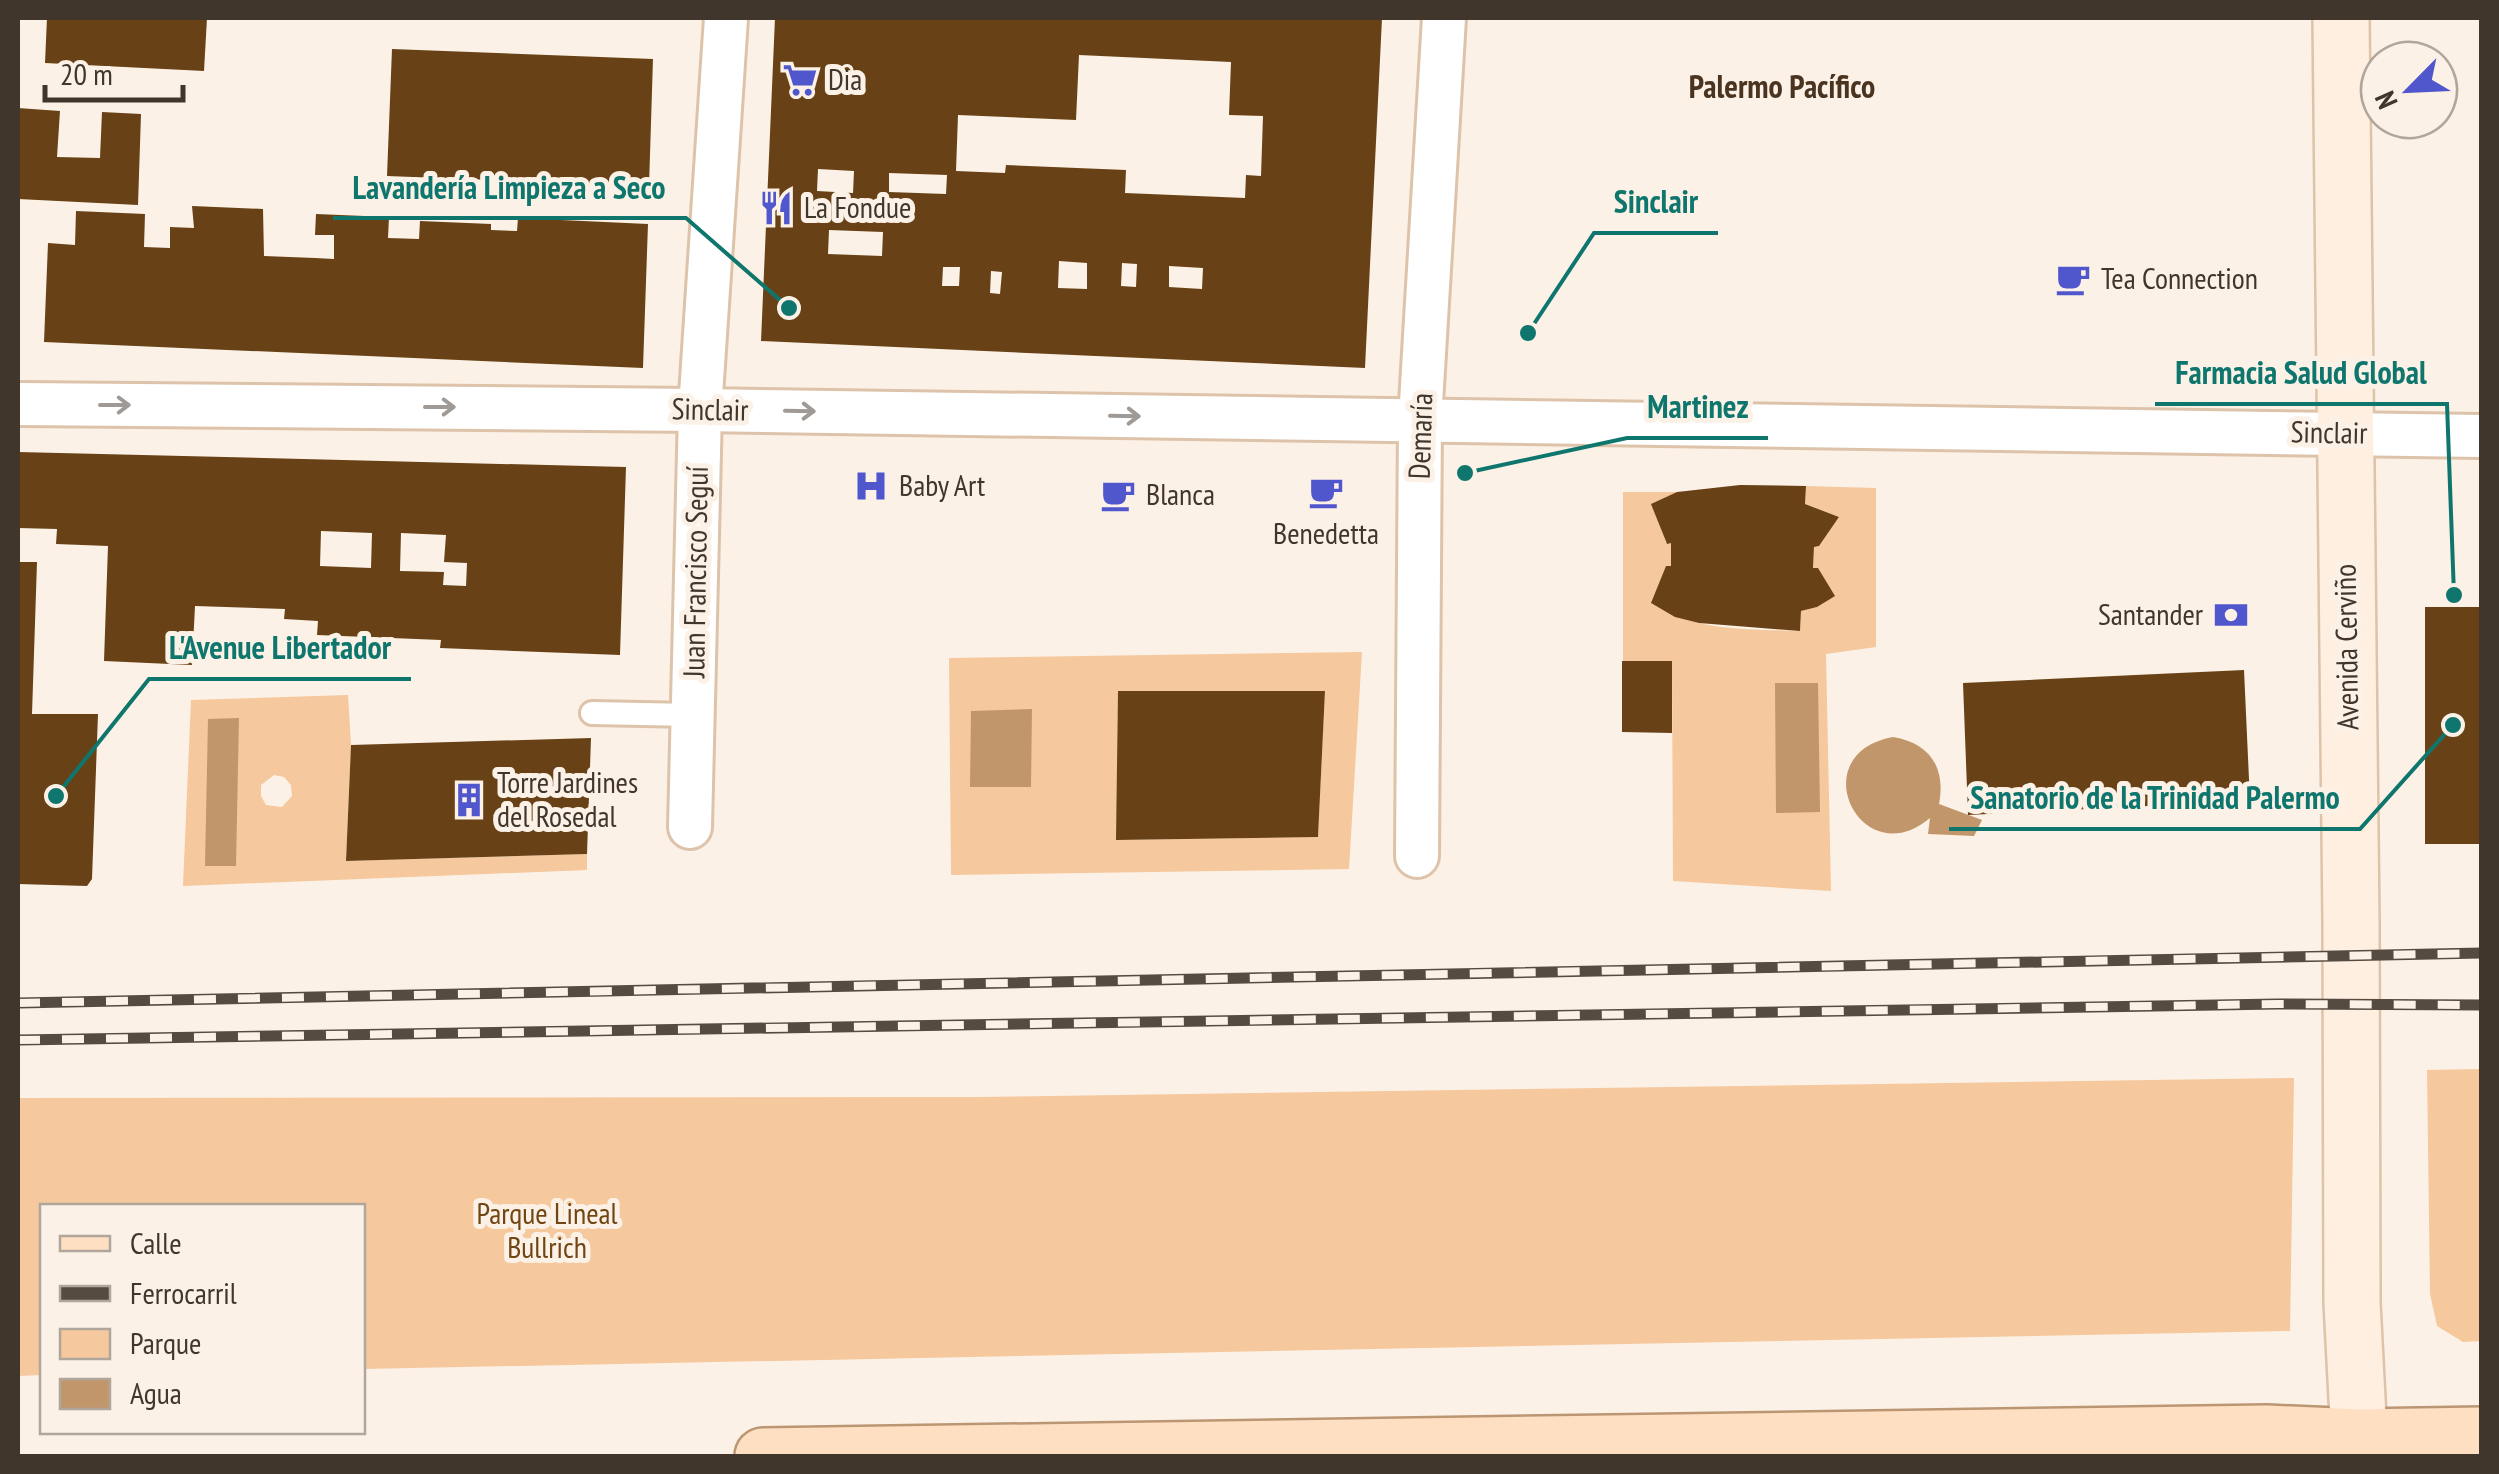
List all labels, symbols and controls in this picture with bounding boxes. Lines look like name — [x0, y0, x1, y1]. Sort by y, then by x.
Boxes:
scale bar — [45, 40, 182, 102]
north arrow — [2359, 40, 2459, 140]
text: 20 m — [60, 54, 113, 93]
place label: Dia — [828, 59, 862, 98]
supermarket icon: Dia — [781, 61, 819, 99]
district label: Palermo Pacífico — [1689, 65, 1875, 107]
text: N — [2366, 86, 2406, 115]
callout: Lavandería Limpieza a Seco — [333, 156, 686, 218]
text: Lavandería Limpieza a Seco — [352, 166, 666, 208]
callout: Sinclair — [1594, 171, 1718, 233]
text: Sinclair — [1614, 180, 1699, 222]
place label: La Fondue — [804, 187, 911, 226]
restaurant icon: La Fondue — [757, 189, 795, 227]
place label: Tea Connection — [2101, 258, 2258, 297]
cafe icon: Tea Connection — [2054, 260, 2092, 298]
callout: Farmacia Salud Global — [2155, 342, 2447, 404]
text: Farmacia Salud Global — [2175, 351, 2427, 393]
callout: Martinez — [1627, 376, 1768, 438]
text: Martinez — [1647, 385, 1749, 427]
street label: Sinclair — [671, 388, 750, 429]
street label: Demaría — [1399, 392, 1440, 480]
one-way arrow — [98, 396, 130, 414]
one-way arrow — [423, 398, 455, 417]
one-way arrow — [782, 402, 815, 420]
one-way arrow — [1108, 406, 1140, 426]
street label: Sinclair — [2290, 411, 2369, 452]
street label: Juan Francisco Seguí — [673, 465, 716, 679]
place label: Baby Art — [899, 465, 986, 504]
hospital icon: Baby Art — [852, 467, 890, 505]
cafe icon: Benedetta — [1307, 473, 1345, 511]
place label: Blanca — [1146, 474, 1215, 513]
cafe icon: Blanca — [1099, 476, 1137, 514]
place label: Benedetta — [1273, 513, 1379, 552]
street label: Avenida Cerviño — [2325, 564, 2366, 730]
place label: Santander — [2098, 594, 2204, 633]
bank icon: Santander — [2212, 596, 2250, 634]
callout: L'Avenue Libertador — [149, 617, 411, 679]
text: L'Avenue Libertador — [169, 626, 392, 668]
place label: Torre Jardines del Rosedal — [497, 762, 638, 835]
callout: Sanatorio de la Trinidad Palermo — [1949, 767, 2360, 829]
text: Sanatorio de la Trinidad Palermo — [1970, 776, 2340, 818]
building icon: Torre Jardines del Rosedal — [450, 781, 488, 819]
park label: Parque Lineal Bullrich — [476, 1193, 618, 1266]
legend — [40, 1204, 365, 1434]
text: Calle — [130, 1223, 182, 1262]
text: Ferrocarril — [130, 1273, 237, 1312]
text: Parque — [130, 1323, 201, 1362]
text: Agua — [130, 1373, 182, 1412]

